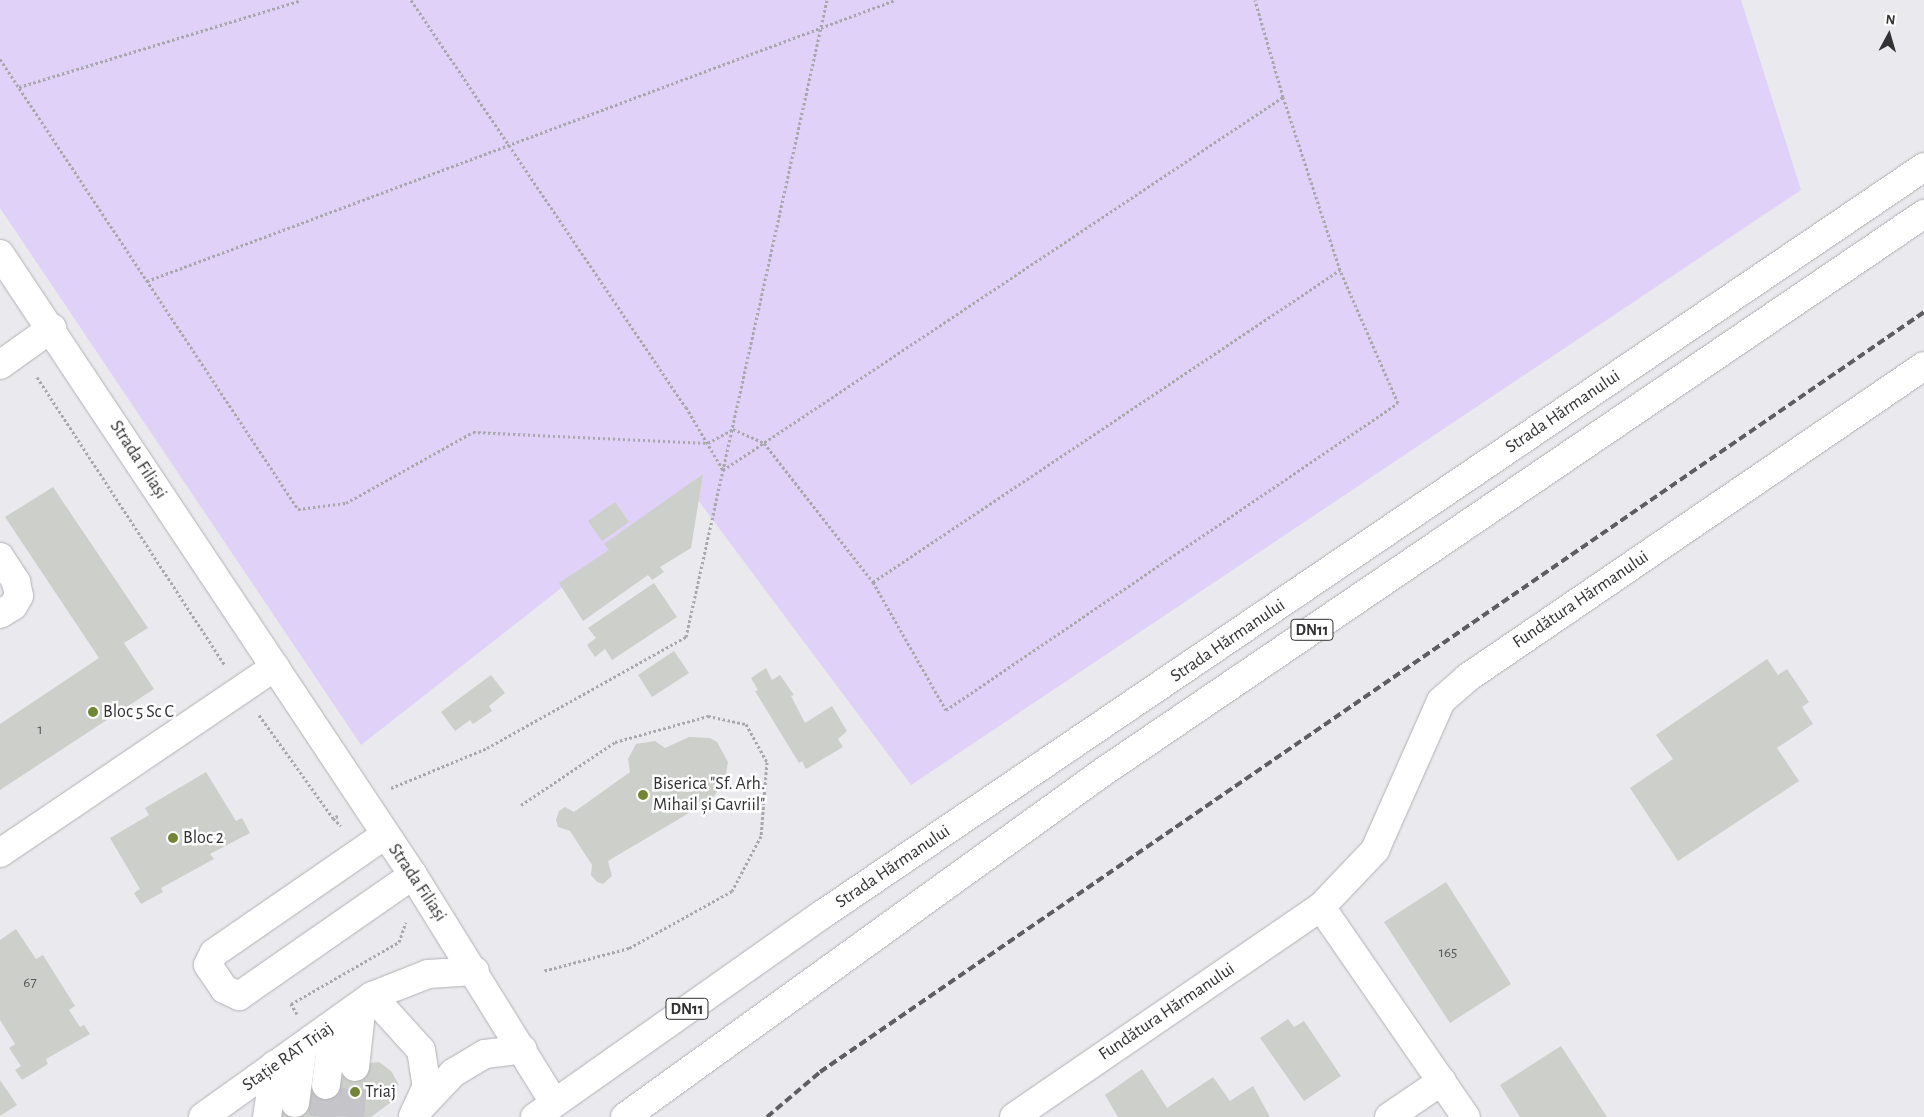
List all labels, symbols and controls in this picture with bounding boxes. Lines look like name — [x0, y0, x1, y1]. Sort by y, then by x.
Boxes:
north arrow — [1864, 10, 1914, 60]
text: N — [1885, 13, 1896, 28]
street label: Strada Hărmanului — [1502, 366, 1624, 458]
street label: Strada Filiași — [105, 417, 171, 503]
street label: Fundătura Hărmanului — [1509, 546, 1653, 654]
street label: Strada Hărmanului — [1167, 595, 1289, 687]
road number: DN11 — [1290, 616, 1334, 644]
place label: Bloc 5 Sc C — [103, 701, 174, 723]
marker: Bloc 5 Sc C — [87, 706, 99, 718]
house number: 1 — [37, 721, 43, 739]
place label: Biserica "Sf. Arh. Mihail și Gavriil" — [653, 774, 765, 816]
marker: Biserica "Sf. Arh. Mihail și Gavriil" — [637, 789, 649, 801]
street label: Strada Hărmanului — [832, 821, 954, 913]
place label: Bloc 2 — [183, 827, 224, 849]
marker: Bloc 2 — [167, 832, 179, 844]
street label: Strada Filiași — [383, 840, 451, 926]
house number: 165 — [1439, 944, 1457, 962]
street label: Fundătura Hărmanului — [1095, 958, 1239, 1066]
house number: 67 — [23, 974, 37, 992]
road number: DN11 — [664, 996, 710, 1022]
street label: Stație RAT Triaj — [238, 1018, 338, 1096]
place label: Triaj — [365, 1081, 396, 1103]
marker: Triaj — [349, 1086, 361, 1098]

